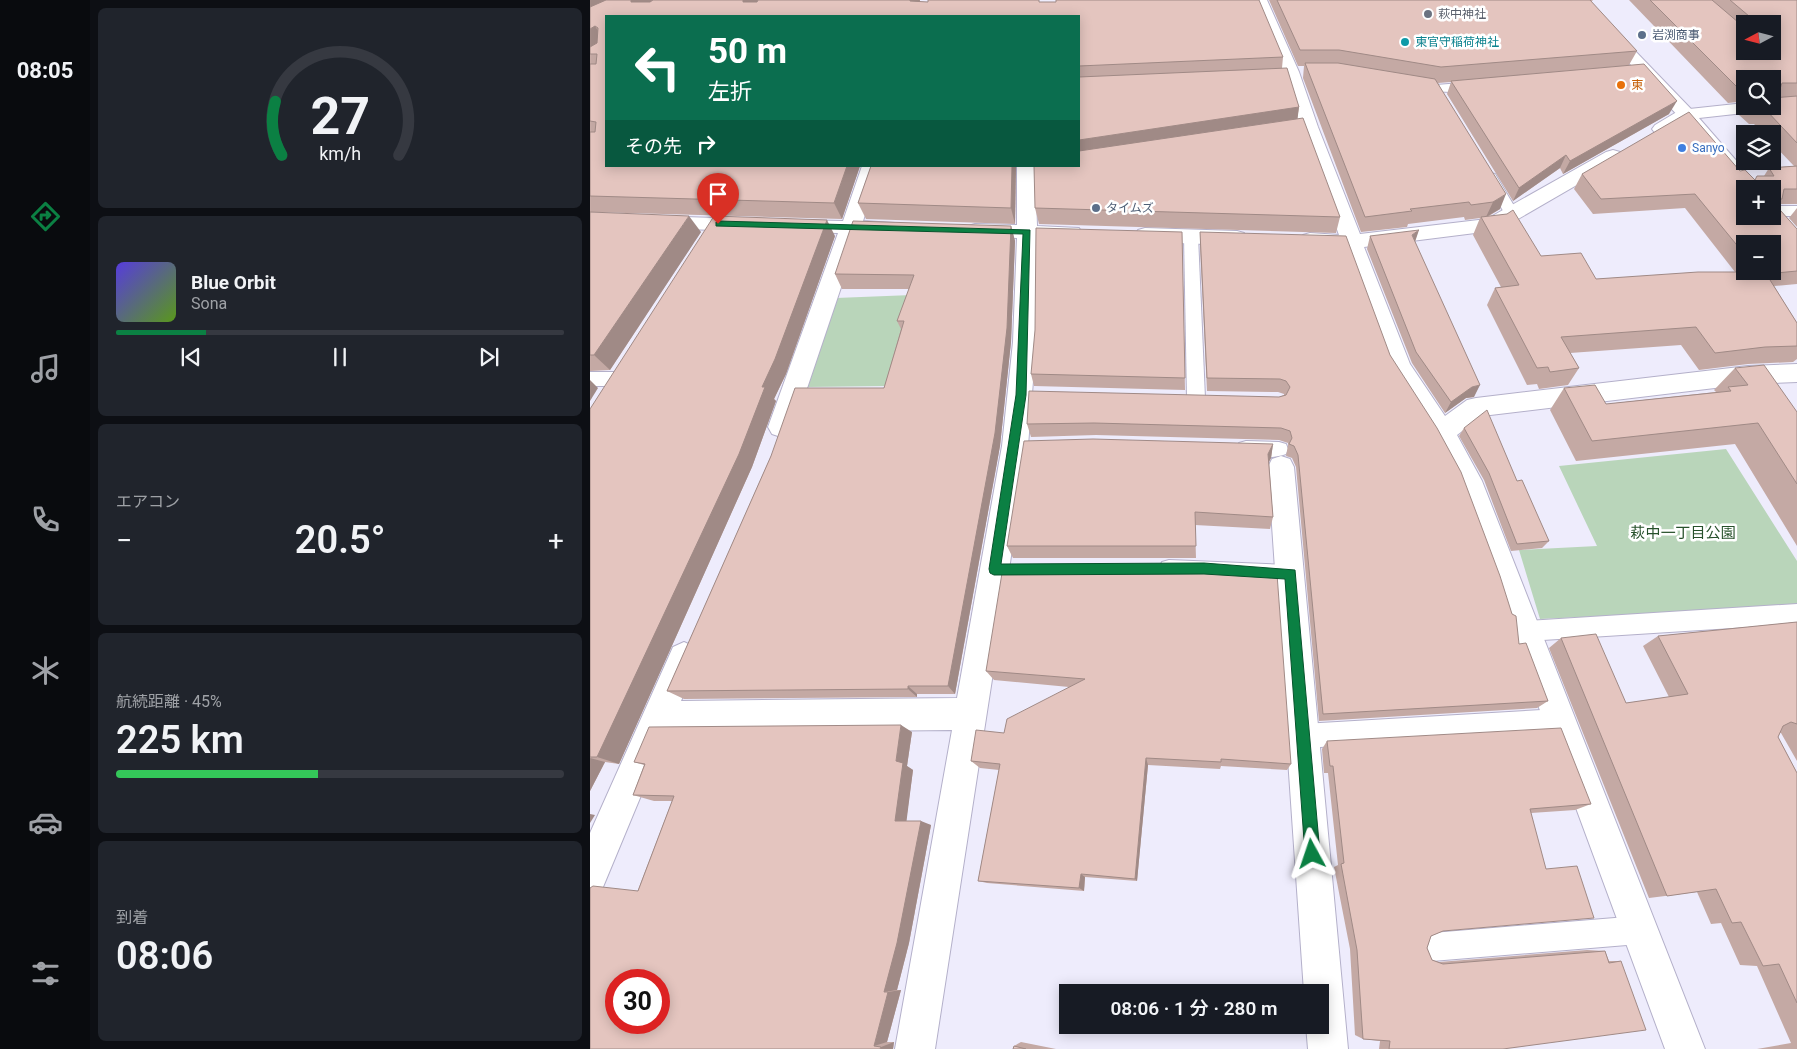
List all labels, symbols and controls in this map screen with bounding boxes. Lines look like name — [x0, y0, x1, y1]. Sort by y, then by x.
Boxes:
place label: 萩中神社 — [1438, 7, 1486, 21]
marker: 萩中神社 — [1422, 8, 1434, 20]
north arrow — [1736, 15, 1781, 60]
map controls — [1736, 15, 1781, 280]
place label: 岩渕商事 — [1652, 28, 1700, 42]
marker: 岩渕商事 — [1636, 29, 1648, 41]
text: 50 m — [708, 31, 787, 72]
icon: left — [625, 35, 690, 100]
place label: 東官守稲荷神社 — [1415, 35, 1499, 49]
marker: 東官守稲荷神社 — [1399, 36, 1411, 48]
text: 08:05 — [17, 58, 73, 83]
button: search — [1736, 70, 1781, 115]
place label: 東 — [1631, 78, 1643, 92]
text: 左折 — [708, 79, 752, 104]
marker: 東 — [1615, 79, 1627, 91]
text: 27 — [310, 86, 370, 147]
button: layers — [1736, 125, 1781, 170]
icon: right — [692, 130, 720, 158]
text: その先 — [625, 135, 682, 158]
place label: Sanyo — [1692, 141, 1725, 155]
marker: Sanyo — [1676, 142, 1688, 154]
text: km/h — [319, 143, 361, 164]
pin — [697, 173, 739, 224]
icon: arrive — [704, 180, 732, 208]
button: + — [1736, 180, 1781, 225]
icon: directions — [28, 199, 63, 234]
place label: タイムズ — [1106, 201, 1154, 215]
marker: タイムズ — [1090, 202, 1102, 214]
button: − — [1736, 235, 1781, 280]
text: Blue Orbit — [191, 271, 276, 294]
text: Sona — [191, 294, 227, 313]
icon: previous — [177, 343, 205, 371]
icon: pause — [326, 343, 354, 371]
icon: next — [475, 343, 503, 371]
icon: music — [28, 351, 63, 386]
text: エアコン — [116, 492, 180, 511]
icon: phone — [28, 502, 63, 537]
text: 20.5° — [295, 518, 385, 562]
text: − — [116, 524, 132, 557]
text: + — [548, 524, 564, 557]
park label: 萩中一丁目公園 — [1630, 524, 1736, 542]
icon: climate — [28, 653, 63, 688]
text: 航続距離 · 45% — [116, 692, 222, 711]
text: 225 km — [116, 718, 244, 762]
icon: car — [28, 805, 63, 840]
position arrow — [1285, 827, 1337, 879]
text: 到着 — [116, 908, 148, 927]
text: 08:06 — [116, 934, 213, 978]
icon: filters — [28, 956, 63, 991]
speed limit sign: 30 — [605, 969, 670, 1034]
text: 08:06 · 1 分 · 280 m — [1111, 997, 1277, 1020]

